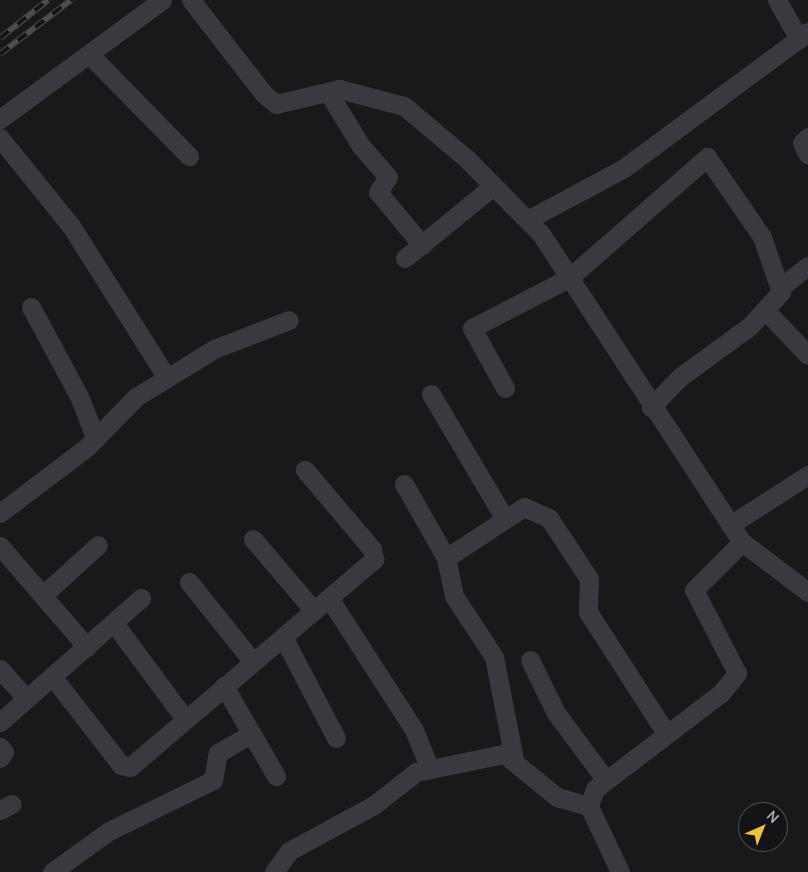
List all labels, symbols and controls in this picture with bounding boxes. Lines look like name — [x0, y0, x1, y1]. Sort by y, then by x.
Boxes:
north arrow — [738, 802, 788, 852]
text: N — [763, 806, 783, 827]

